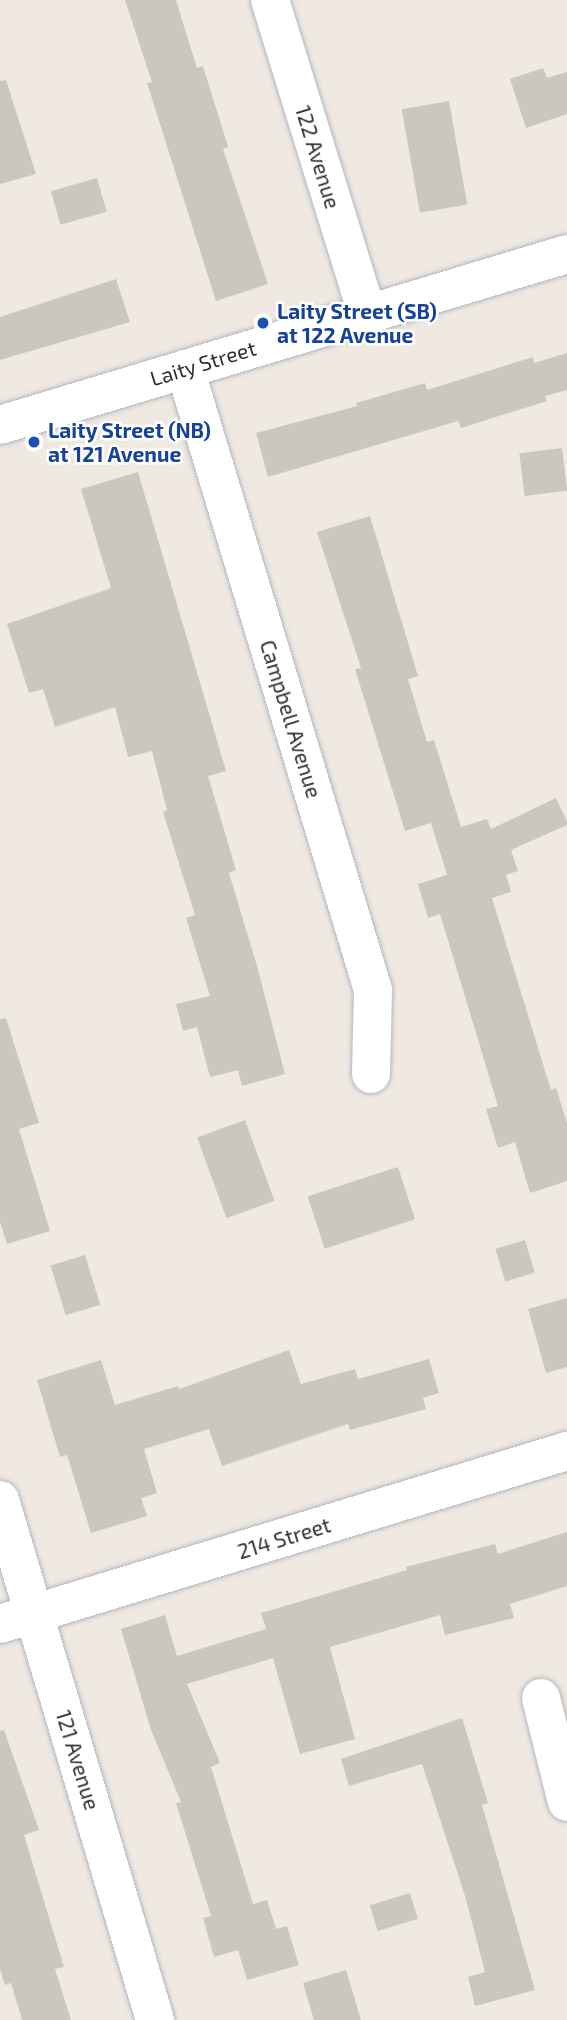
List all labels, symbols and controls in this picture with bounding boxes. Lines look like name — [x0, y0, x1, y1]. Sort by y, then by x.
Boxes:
street label: 122 Avenue — [290, 102, 346, 212]
place label: Laity Street (SB) at 122 Avenue — [277, 298, 437, 348]
marker: Laity Street (SB) at 122 Avenue — [255, 315, 271, 331]
street label: Laity Street — [147, 335, 259, 391]
place label: Laity Street (NB) at 121 Avenue — [48, 417, 211, 467]
marker: Laity Street (NB) at 121 Avenue — [26, 434, 42, 450]
street label: Campbell Avenue — [255, 636, 327, 802]
street label: 214 Street — [234, 1512, 334, 1564]
street label: 121 Avenue — [51, 1707, 105, 1813]

